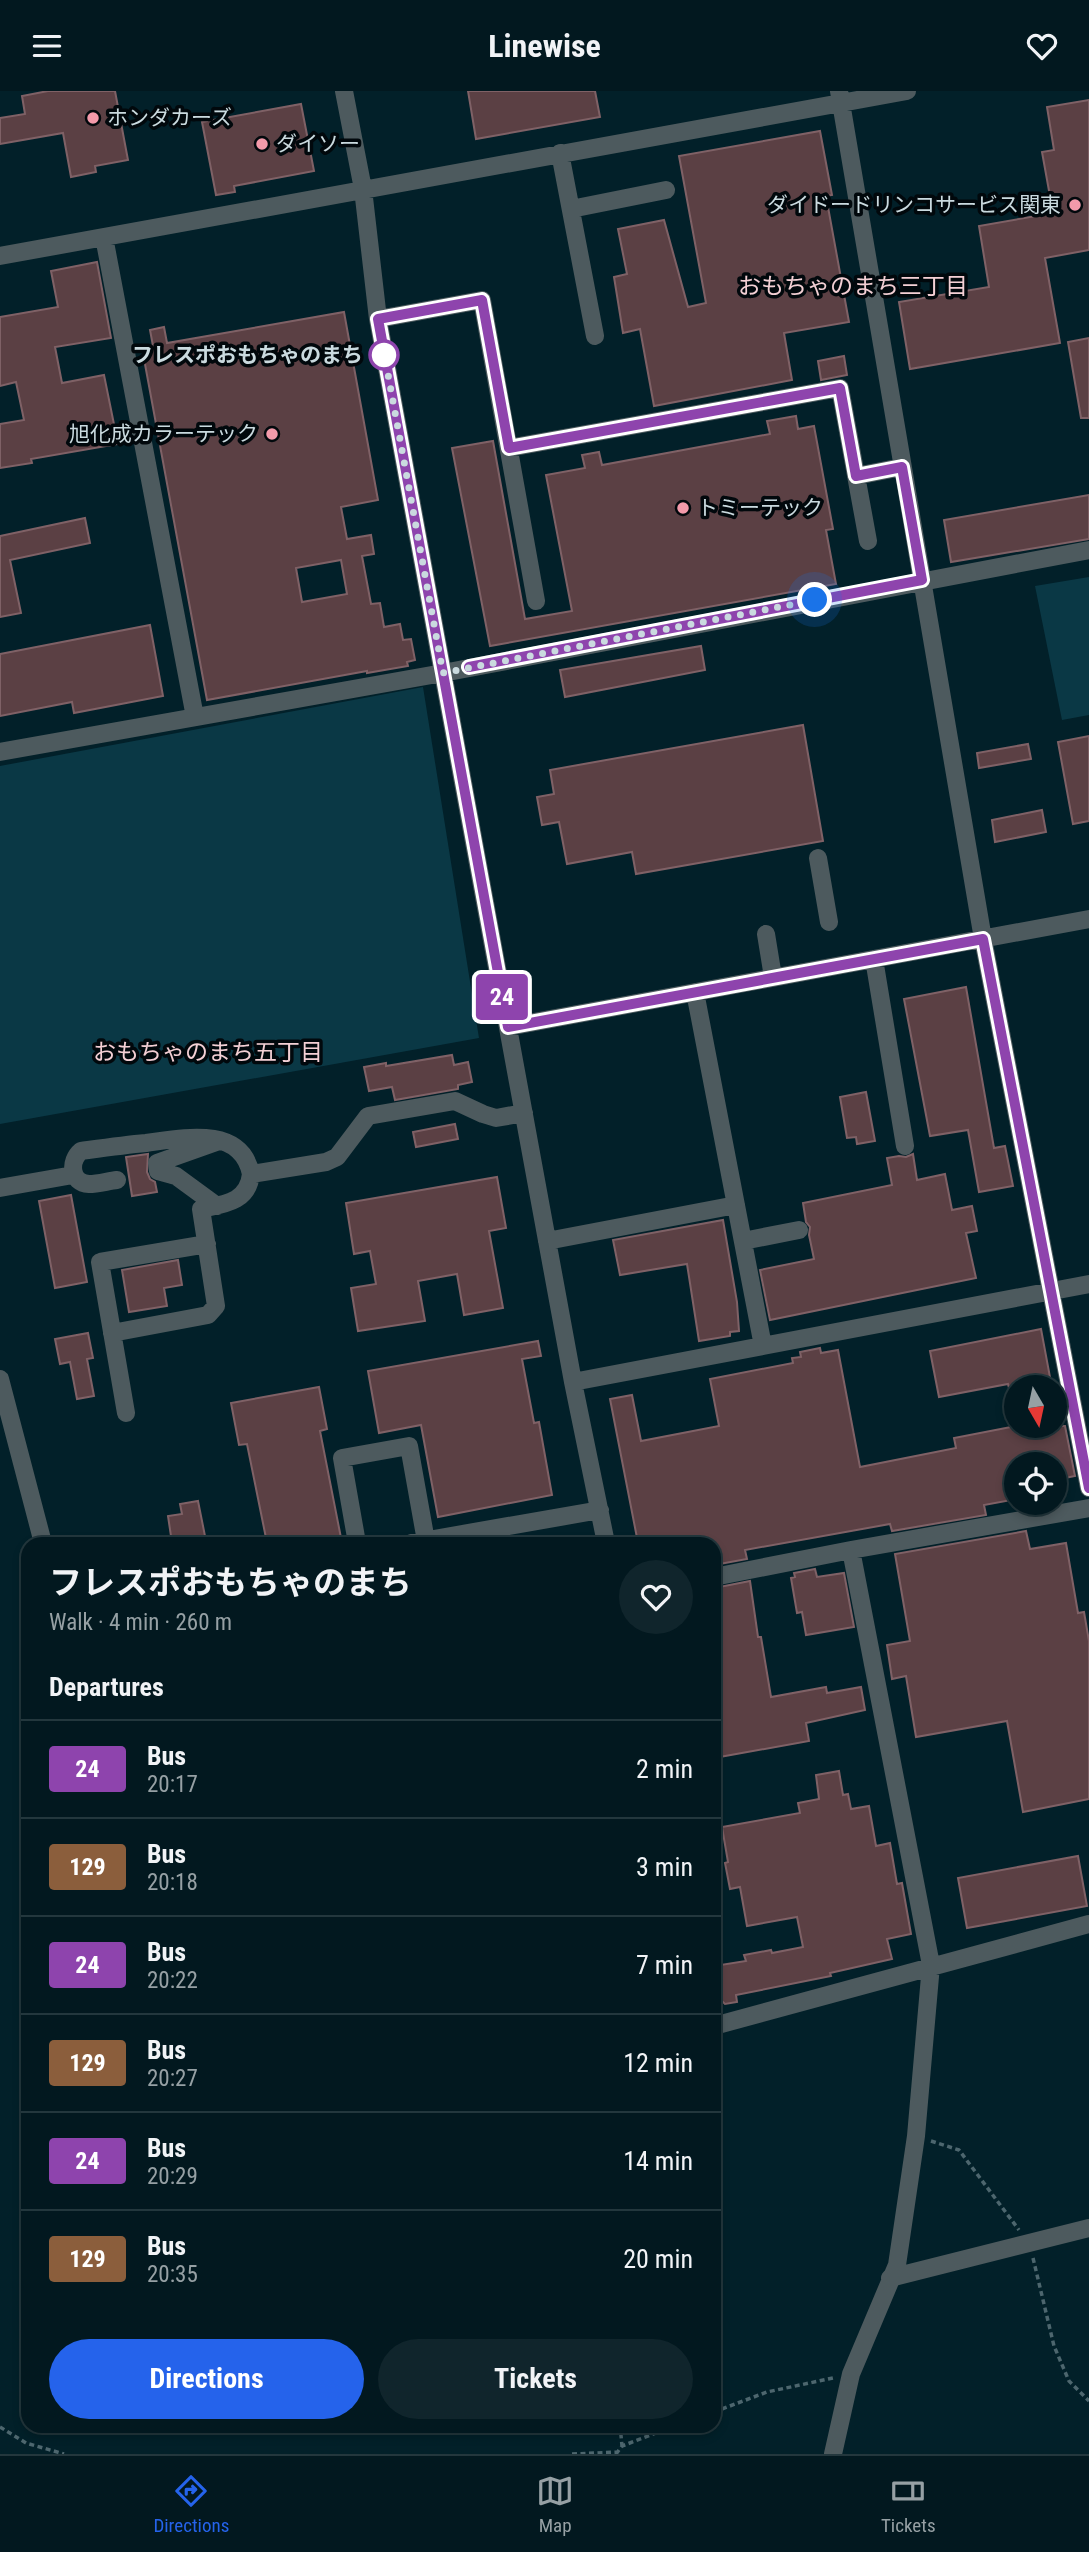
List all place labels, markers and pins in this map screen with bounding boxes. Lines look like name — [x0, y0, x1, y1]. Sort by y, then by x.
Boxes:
place label: ホンダカーズ — [107, 106, 232, 130]
marker: ホンダカーズ — [85, 110, 101, 126]
place label: ダイソー — [276, 132, 360, 156]
marker: ダイソー — [254, 136, 270, 152]
place label: ダイドードリンコサービス関東 — [767, 193, 1061, 217]
marker: ダイドードリンコサービス関東 — [1067, 197, 1083, 213]
marker: フレスポおもちゃのまち — [369, 340, 399, 370]
place label: フレスポおもちゃのまち — [132, 343, 363, 367]
place label: 旭化成カラーテック — [69, 422, 258, 446]
marker: 旭化成カラーテック — [264, 426, 280, 442]
place label: トミーテック — [697, 496, 823, 520]
marker: トミーテック — [675, 500, 691, 516]

